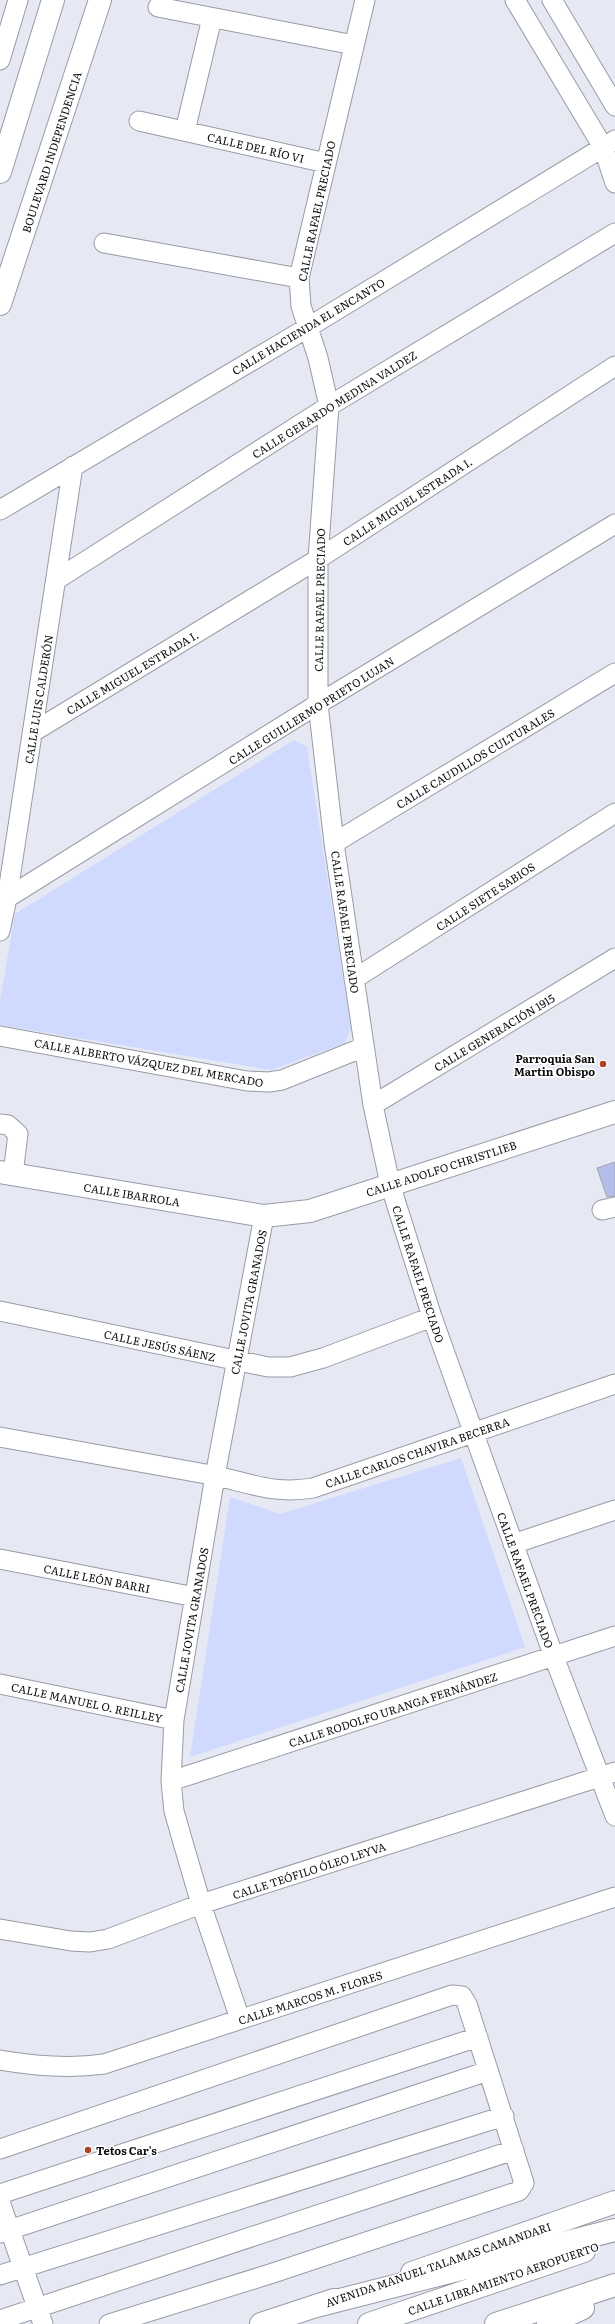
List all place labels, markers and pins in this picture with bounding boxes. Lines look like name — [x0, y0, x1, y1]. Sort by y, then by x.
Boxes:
place label: Parroquia San Martin Obispo — [514, 1050, 595, 1079]
marker: Parroquia San Martin Obispo — [598, 1059, 608, 1069]
place label: Tetos Car's — [96, 2142, 157, 2158]
marker: Tetos Car's — [83, 2145, 93, 2155]

